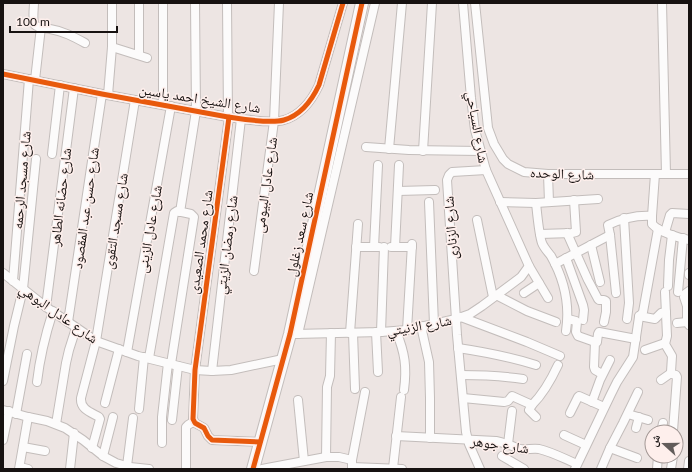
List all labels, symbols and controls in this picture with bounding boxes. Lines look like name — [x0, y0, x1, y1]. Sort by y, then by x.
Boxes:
scale bar — [10, 8, 117, 34]
text: 100 m — [16, 14, 50, 29]
street label: شارع الشيخ احمد ياسين — [138, 80, 262, 118]
street label: شارع السياحي — [460, 90, 493, 165]
street label: شارع مسجد الرحمه — [8, 130, 36, 230]
street label: شارع عادل البيومى — [250, 136, 282, 234]
street label: شارع حسن عبد المقصود — [68, 146, 104, 270]
street label: شارع حضانه الطاهر — [45, 147, 76, 248]
street label: شارع الوحده — [529, 163, 594, 185]
street label: شارع مسجد التقوى — [99, 172, 133, 271]
street label: شارع عادل الزينى — [133, 184, 167, 275]
street label: شارع محمد الصعيدى — [184, 189, 218, 296]
street label: شارع سعد زغلول — [282, 190, 318, 278]
street label: شارع رمضان الزيتي — [211, 195, 244, 296]
street label: شارع الزنارى — [439, 196, 463, 260]
street label: شارع عادل البوهي — [14, 280, 102, 349]
street label: شارع الزنيتي — [385, 311, 453, 343]
north arrow — [644, 424, 684, 464]
street label: شارع جوهر — [469, 431, 530, 458]
text: ش — [646, 432, 664, 449]

